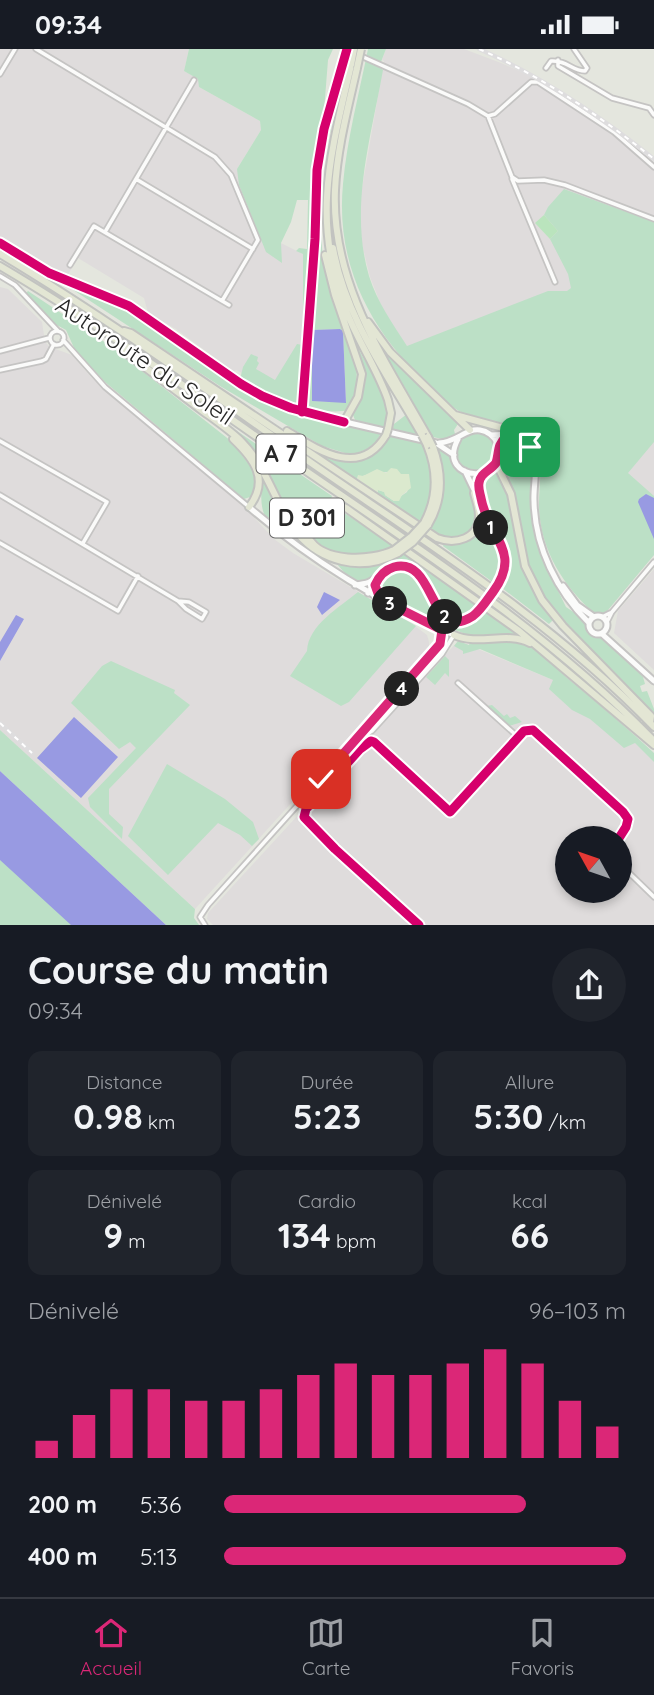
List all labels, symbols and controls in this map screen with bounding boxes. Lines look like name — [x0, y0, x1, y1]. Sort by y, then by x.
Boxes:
text: 09:34 — [35, 8, 102, 41]
street label: Autoroute du Soleil — [51, 289, 241, 431]
pin — [500, 417, 560, 477]
icon: arrive — [511, 428, 549, 466]
road number: A 7 — [256, 435, 306, 473]
road number: D 301 — [270, 498, 344, 538]
pin: 1 — [474, 511, 508, 545]
text: 1 — [487, 515, 494, 539]
pin: 3 — [372, 587, 408, 621]
text: 3 — [384, 591, 395, 615]
pin: 2 — [428, 599, 462, 635]
text: 2 — [439, 604, 450, 628]
pin: 4 — [384, 671, 420, 707]
text: 4 — [396, 676, 407, 700]
pin — [291, 749, 351, 809]
icon: check — [302, 760, 340, 798]
north arrow — [555, 826, 632, 903]
map controls — [555, 826, 632, 903]
text: Course du matin — [28, 946, 329, 994]
button: share — [552, 948, 626, 1022]
text: 09:34 — [28, 996, 83, 1025]
text: Distance — [86, 1070, 162, 1094]
text: Durée — [301, 1070, 353, 1094]
text: Allure — [505, 1070, 554, 1094]
text: 0.98 — [73, 1094, 143, 1138]
text: 5:23 — [293, 1094, 361, 1138]
text: 5:30 — [473, 1094, 543, 1138]
text: km — [143, 1110, 175, 1134]
text: /km — [543, 1110, 586, 1134]
text: Dénivelé — [87, 1189, 162, 1213]
text: Cardio — [298, 1189, 356, 1213]
text: kcal — [512, 1189, 547, 1213]
text: 9 — [103, 1213, 123, 1257]
text: 134 — [278, 1213, 331, 1257]
text: 66 — [510, 1213, 549, 1257]
text: m — [123, 1229, 146, 1253]
text: bpm — [331, 1229, 376, 1253]
text: Dénivelé — [28, 1296, 119, 1325]
text: 96–103 m — [529, 1296, 626, 1325]
text: 200 m — [28, 1490, 97, 1519]
text: 5:36 — [140, 1490, 181, 1519]
text: 400 m — [28, 1542, 97, 1571]
text: 5:13 — [140, 1542, 177, 1571]
tab: Accueil — [80, 1614, 142, 1680]
tab: Carte — [302, 1614, 350, 1680]
tab: Favoris — [511, 1614, 574, 1680]

